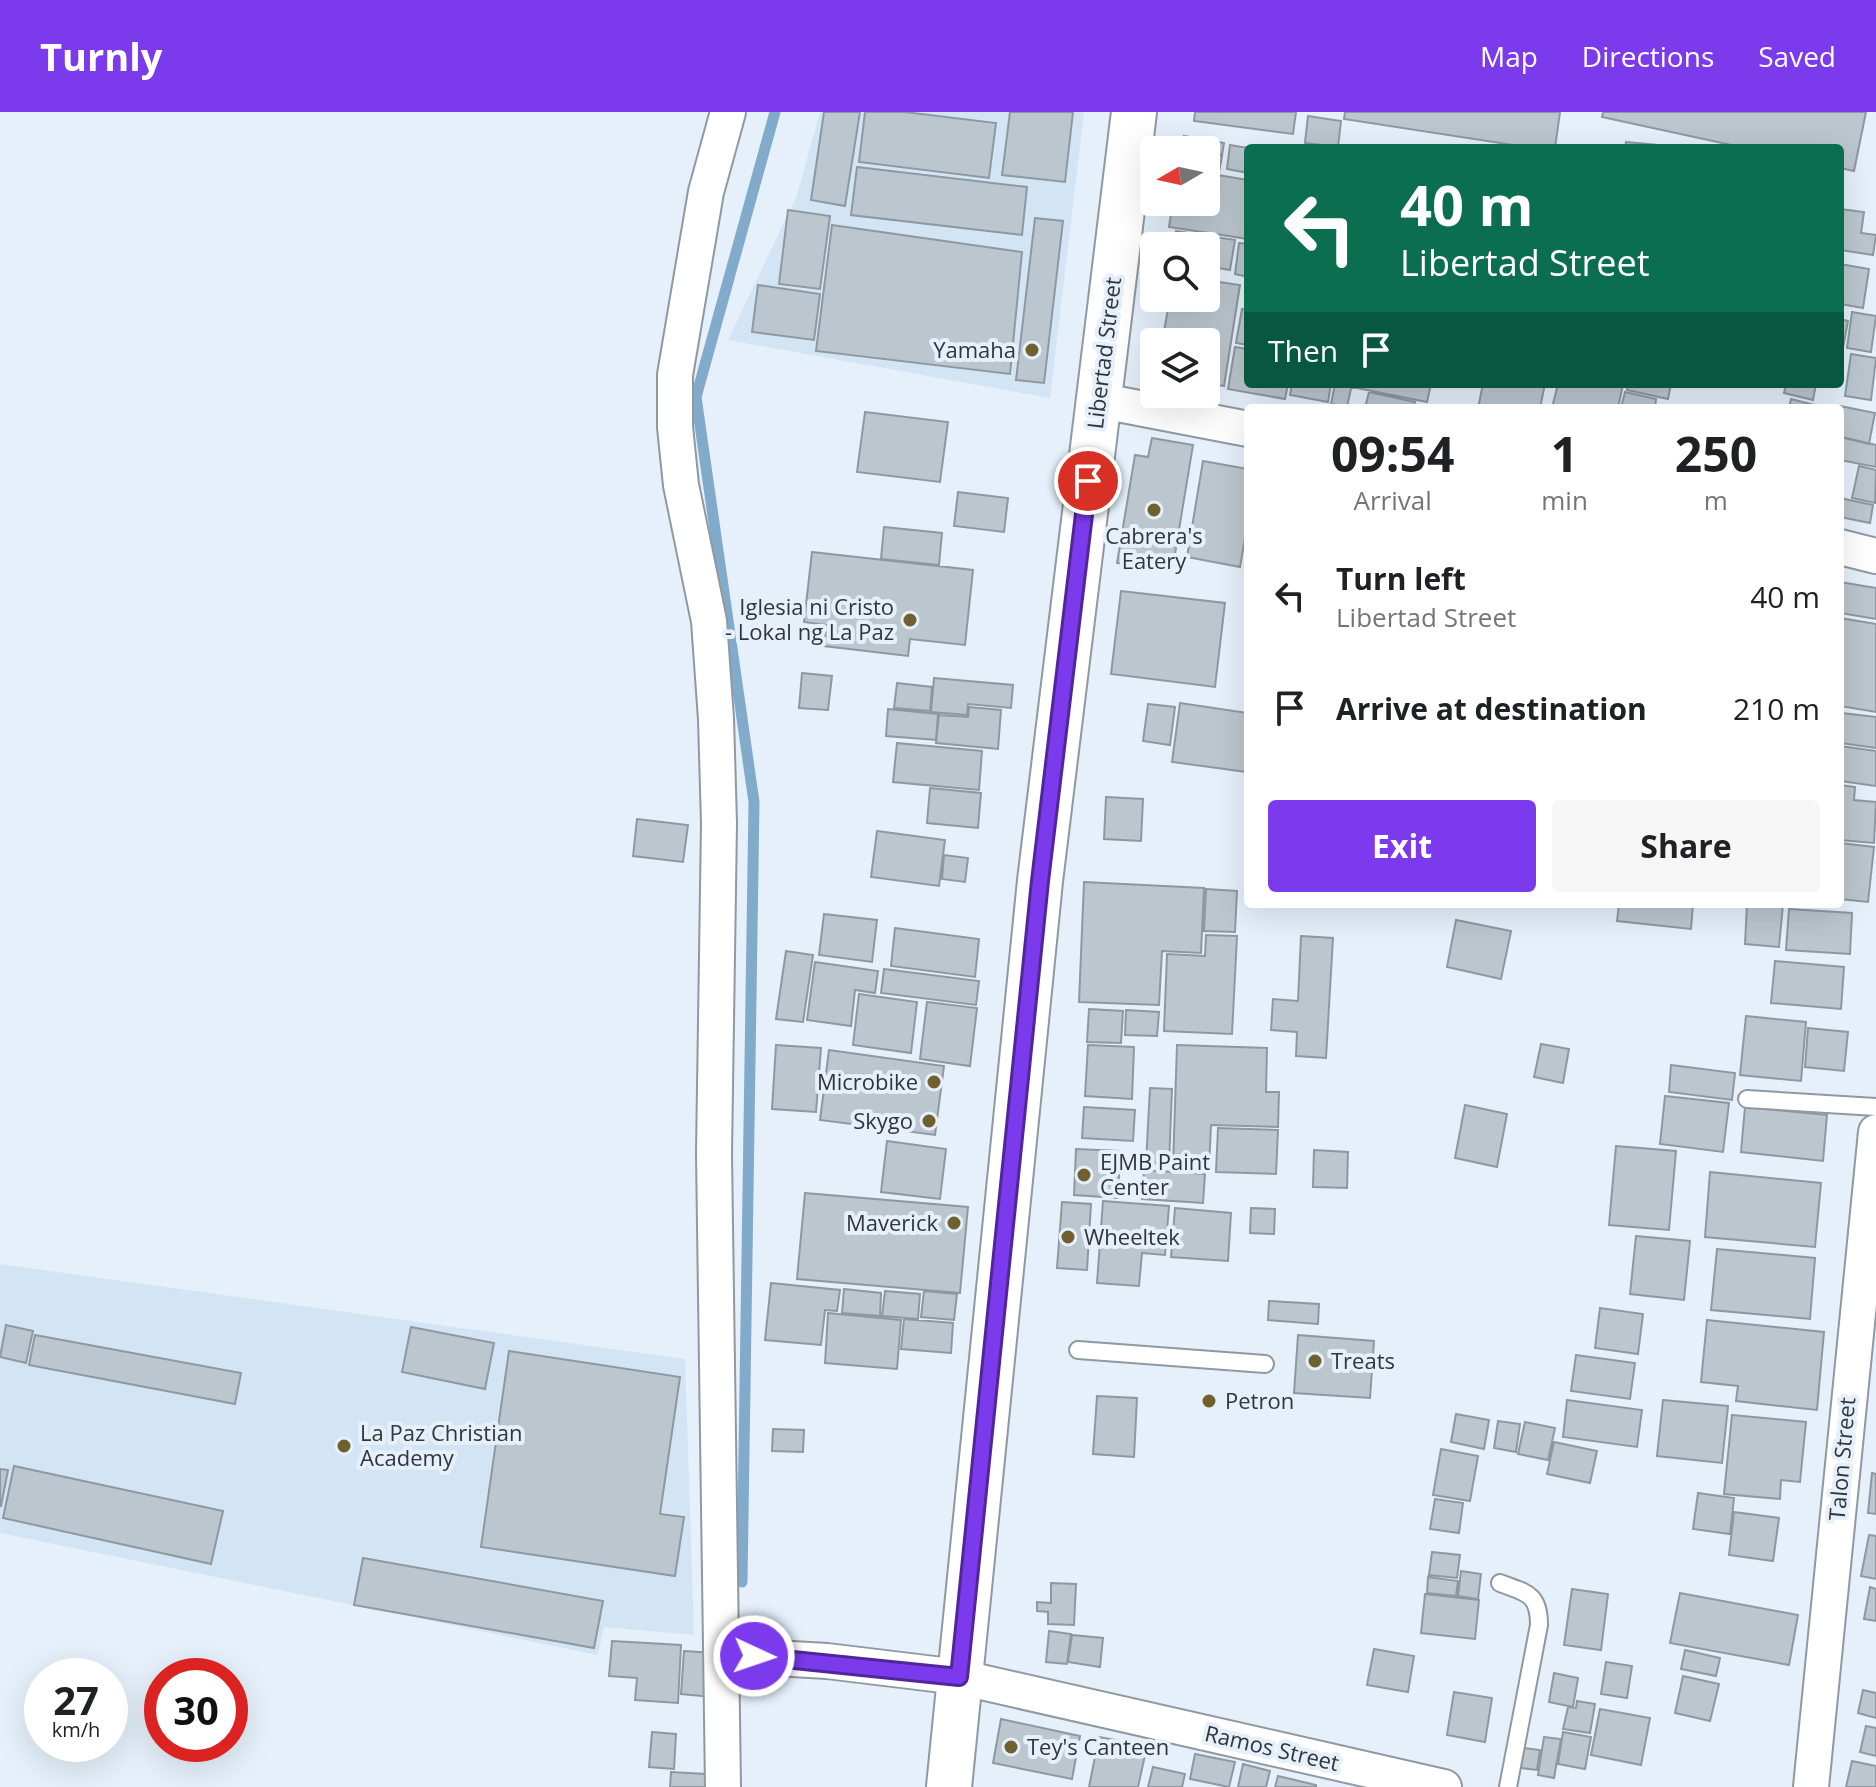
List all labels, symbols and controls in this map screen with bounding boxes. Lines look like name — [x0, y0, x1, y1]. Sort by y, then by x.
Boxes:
text: Turnly — [40, 30, 162, 82]
text: Map — [1480, 37, 1538, 75]
text: Directions — [1582, 37, 1714, 75]
text: Saved — [1758, 37, 1836, 75]
north arrow — [1140, 136, 1220, 216]
map controls — [1140, 136, 1220, 408]
text: 40 m — [1400, 166, 1534, 242]
icon: left — [1268, 176, 1372, 280]
button: search — [1140, 232, 1220, 312]
text: Libertad Street — [1400, 238, 1650, 287]
street label: Libertad Street — [1079, 275, 1127, 430]
button: layers — [1140, 328, 1220, 408]
icon: arrive — [1354, 328, 1398, 372]
text: Then — [1268, 330, 1338, 371]
place label: Yamaha — [933, 334, 1016, 364]
marker: Yamaha — [1023, 341, 1041, 359]
text: 09:54 — [1331, 421, 1454, 486]
text: 1 — [1551, 421, 1578, 486]
text: 250 — [1675, 421, 1757, 486]
pin — [1054, 447, 1122, 515]
icon: arrive — [1066, 459, 1110, 503]
text: Arrival — [1353, 482, 1432, 518]
text: min — [1541, 482, 1588, 518]
text: m — [1704, 482, 1728, 518]
marker: Cabrera's Eatery — [1145, 501, 1163, 519]
place label: Cabrera's Eatery — [1105, 520, 1203, 575]
text: Turn left — [1336, 558, 1466, 599]
icon: left — [1268, 574, 1312, 618]
text: 40 m — [1750, 576, 1820, 617]
place label: Iglesia ni Cristo - Lokal ng La Paz — [725, 591, 894, 646]
text: Libertad Street — [1336, 599, 1516, 635]
marker: Iglesia ni Cristo - Lokal ng La Paz — [901, 611, 919, 629]
icon: arrive — [1268, 686, 1312, 730]
text: Arrive at destination — [1336, 688, 1647, 729]
text: 210 m — [1733, 688, 1820, 729]
button: Exit — [1268, 800, 1536, 892]
button: Share — [1552, 800, 1820, 892]
place label: Microbike — [817, 1066, 918, 1096]
marker: Microbike — [925, 1073, 943, 1091]
place label: Skygo — [853, 1105, 913, 1135]
marker: Skygo — [920, 1112, 938, 1130]
place label: EJMB Paint Center — [1100, 1146, 1210, 1201]
marker: EJMB Paint Center — [1075, 1166, 1093, 1184]
place label: Maverick — [846, 1207, 938, 1237]
marker: Maverick — [945, 1214, 963, 1232]
place label: Wheeltek — [1084, 1221, 1180, 1251]
marker: Wheeltek — [1059, 1228, 1077, 1246]
place label: Treats — [1331, 1345, 1395, 1375]
marker: Treats — [1306, 1352, 1324, 1370]
place label: Petron — [1225, 1385, 1294, 1415]
marker: Petron — [1200, 1392, 1218, 1410]
street label: Talon Street — [1821, 1396, 1861, 1522]
place label: La Paz Christian Academy — [360, 1417, 522, 1472]
marker: La Paz Christian Academy — [335, 1437, 353, 1455]
position arrow — [712, 1614, 796, 1698]
speed limit sign: 30 — [144, 1658, 248, 1762]
text: 27 — [53, 1672, 99, 1727]
text: km/h — [52, 1716, 100, 1743]
street label: Ramos Street — [1202, 1717, 1343, 1777]
place label: Tey's Canteen — [1027, 1731, 1169, 1761]
marker: Tey's Canteen — [1002, 1738, 1020, 1756]

